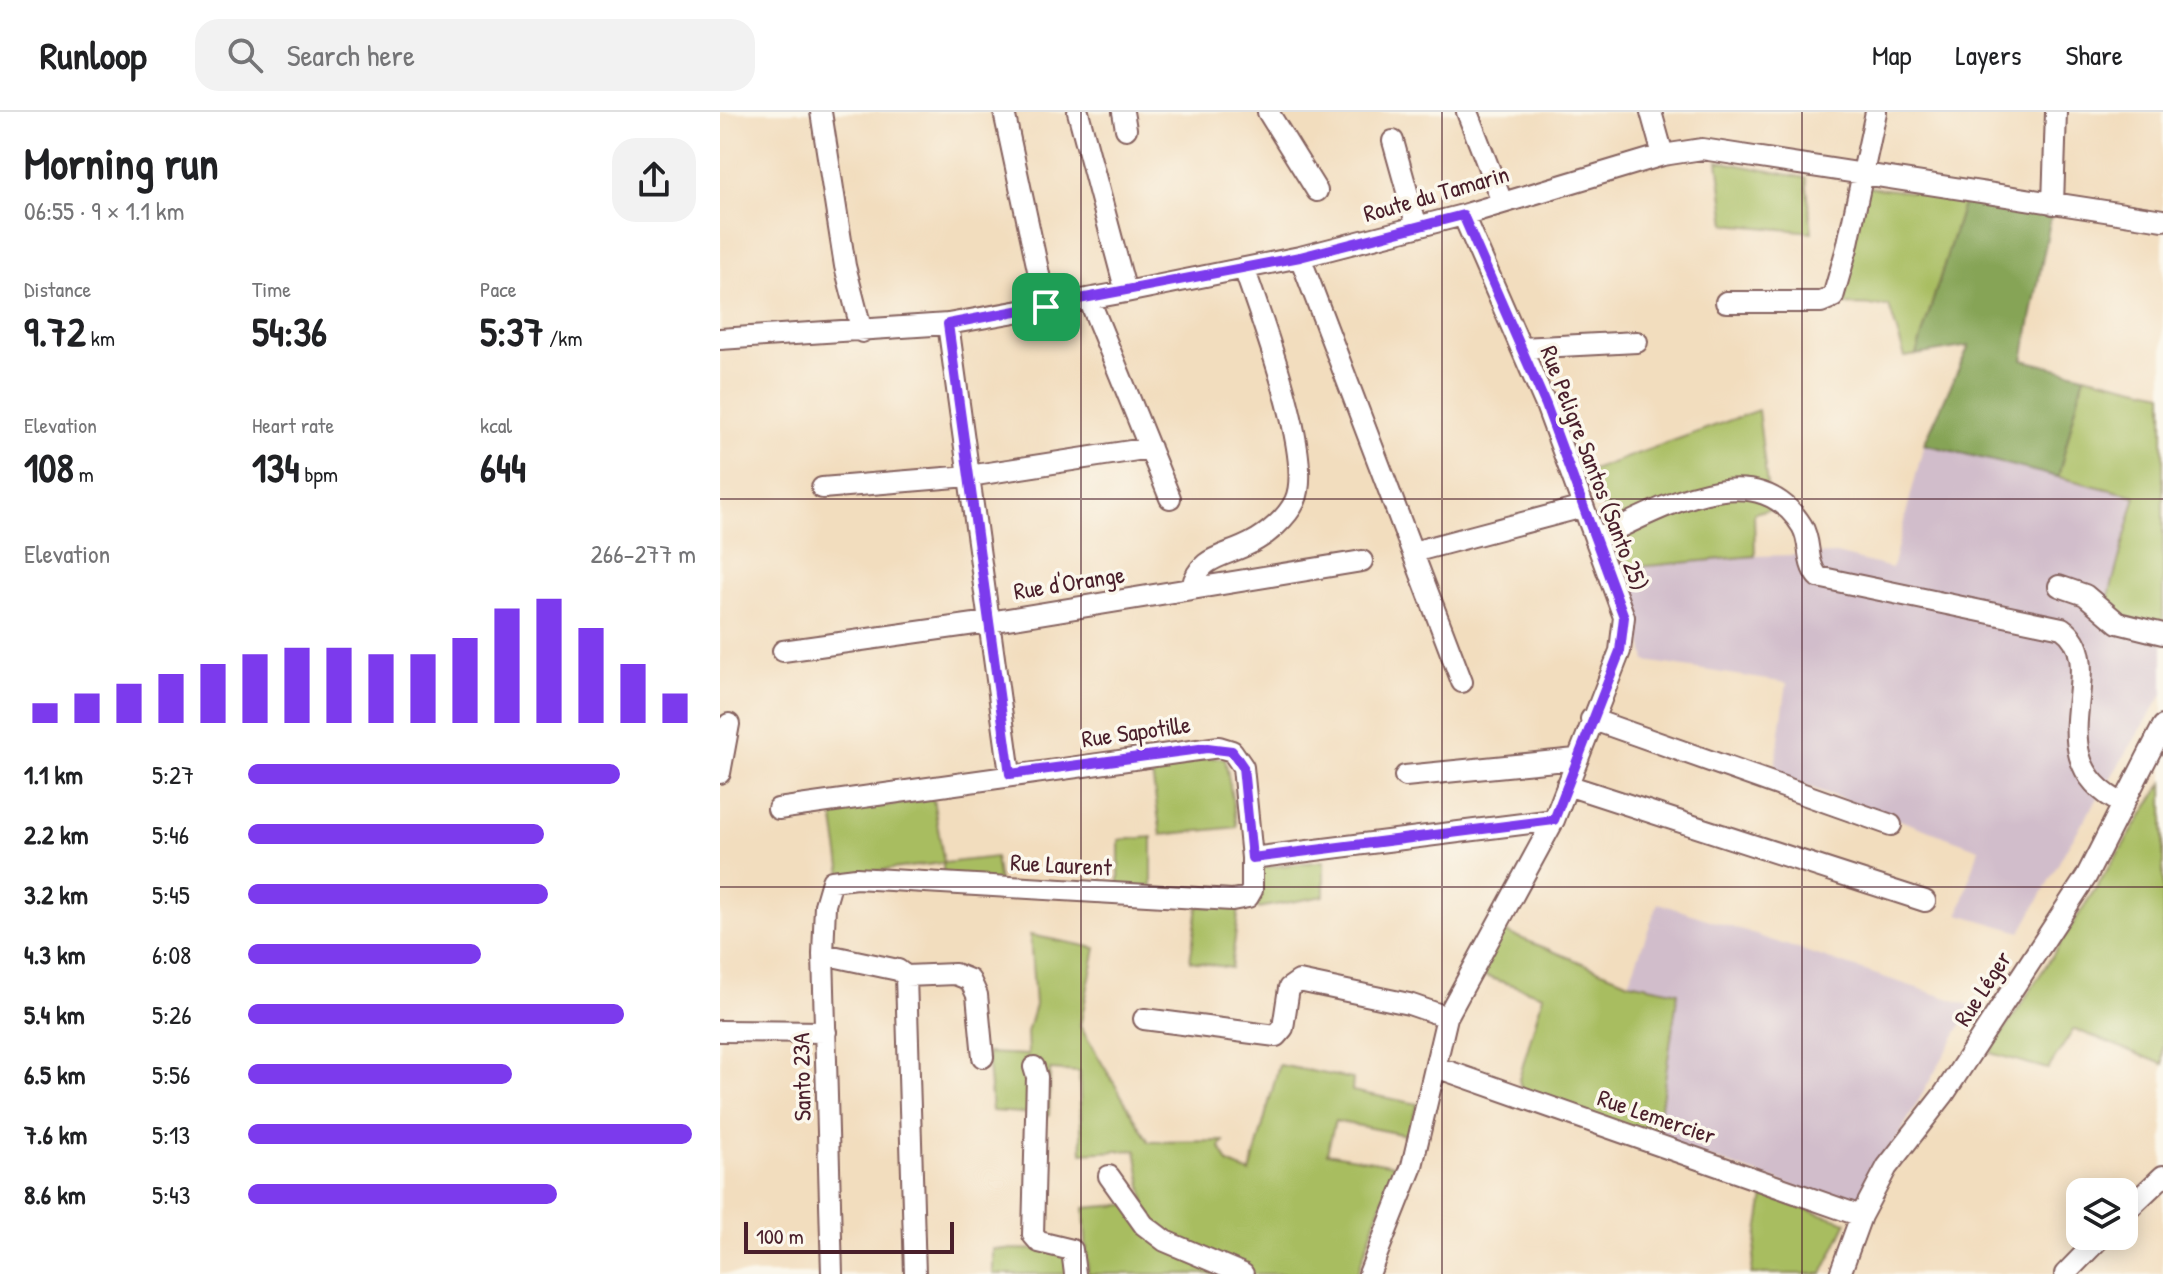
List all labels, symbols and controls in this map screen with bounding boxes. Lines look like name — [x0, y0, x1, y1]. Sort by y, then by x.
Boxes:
search box — [195, 19, 755, 91]
text: Runloop — [40, 29, 147, 81]
icon: search — [223, 33, 267, 77]
text: Search here — [287, 35, 415, 75]
text: Map — [1872, 36, 1912, 74]
text: Layers — [1956, 36, 2021, 74]
text: Share — [2065, 36, 2123, 74]
text: Morning run — [24, 133, 219, 193]
button: share — [612, 138, 696, 222]
street label: Route du Tamarin — [1360, 157, 1512, 229]
text: 06:55 · 9 × 1.1 km — [24, 193, 184, 228]
pin — [1012, 273, 1080, 341]
text: Distance — [24, 274, 91, 304]
text: Time — [252, 274, 291, 304]
text: Pace — [480, 274, 517, 304]
icon: arrive — [1024, 285, 1068, 329]
text: 9.72 — [24, 304, 86, 358]
text: 54:36 — [252, 304, 327, 358]
text: 5:37 — [480, 304, 544, 358]
text: km — [86, 323, 115, 353]
text: /km — [544, 323, 582, 353]
street label: Rue Peligre Santos (Santo 25) — [1533, 341, 1657, 595]
text: Elevation — [24, 410, 97, 440]
text: Heart rate — [252, 410, 334, 440]
text: kcal — [480, 410, 512, 440]
text: 108 — [24, 440, 74, 494]
text: 134 — [252, 440, 299, 494]
text: 644 — [480, 440, 526, 494]
text: m — [74, 459, 94, 489]
text: bpm — [299, 459, 338, 489]
text: Elevation — [24, 536, 110, 571]
text: 266–277 m — [591, 536, 696, 571]
street label: Rue d'Orange — [1011, 557, 1127, 607]
street label: Rue Sapotille — [1080, 707, 1193, 754]
text: 1.1 km — [24, 757, 83, 792]
text: 5:27 — [152, 757, 194, 792]
text: 2.2 km — [24, 817, 88, 852]
text: 5:46 — [152, 817, 189, 852]
street label: Rue Laurent — [1010, 845, 1113, 883]
text: 3.2 km — [24, 877, 88, 912]
text: 5:45 — [152, 877, 190, 912]
text: 4.3 km — [24, 937, 85, 972]
text: 6:08 — [152, 937, 191, 972]
street label: Rue Léger — [1946, 944, 2018, 1032]
text: 5.4 km — [24, 997, 85, 1032]
text: 5:26 — [152, 997, 192, 1032]
street label: Santo 23A — [784, 1032, 818, 1121]
text: 6.5 km — [24, 1057, 85, 1092]
text: 5:56 — [152, 1057, 190, 1092]
street label: Rue Lemercier — [1594, 1081, 1720, 1151]
text: 7.6 km — [24, 1117, 87, 1152]
text: 5:13 — [152, 1117, 190, 1152]
text: 8.6 km — [24, 1177, 86, 1212]
text: 5:43 — [152, 1177, 190, 1212]
map controls — [2066, 1178, 2138, 1250]
button: layers — [2066, 1178, 2138, 1250]
scale bar — [744, 1218, 954, 1254]
text: 100 m — [756, 1221, 804, 1251]

